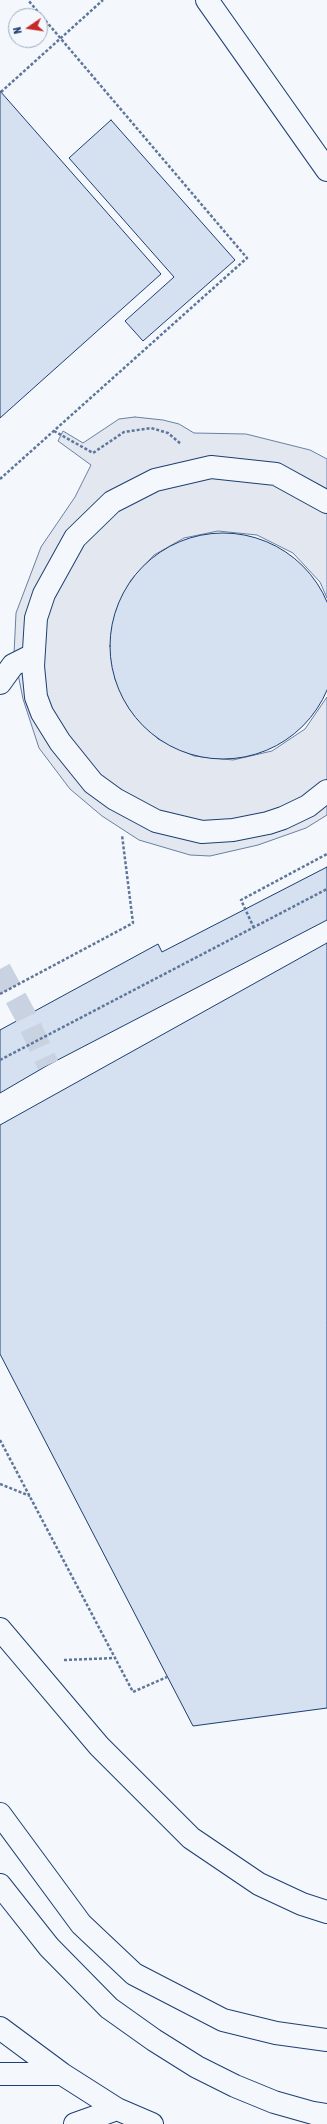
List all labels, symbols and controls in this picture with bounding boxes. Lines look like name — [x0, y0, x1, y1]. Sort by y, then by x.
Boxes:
north arrow — [8, 8, 48, 48]
text: N — [11, 26, 24, 35]

